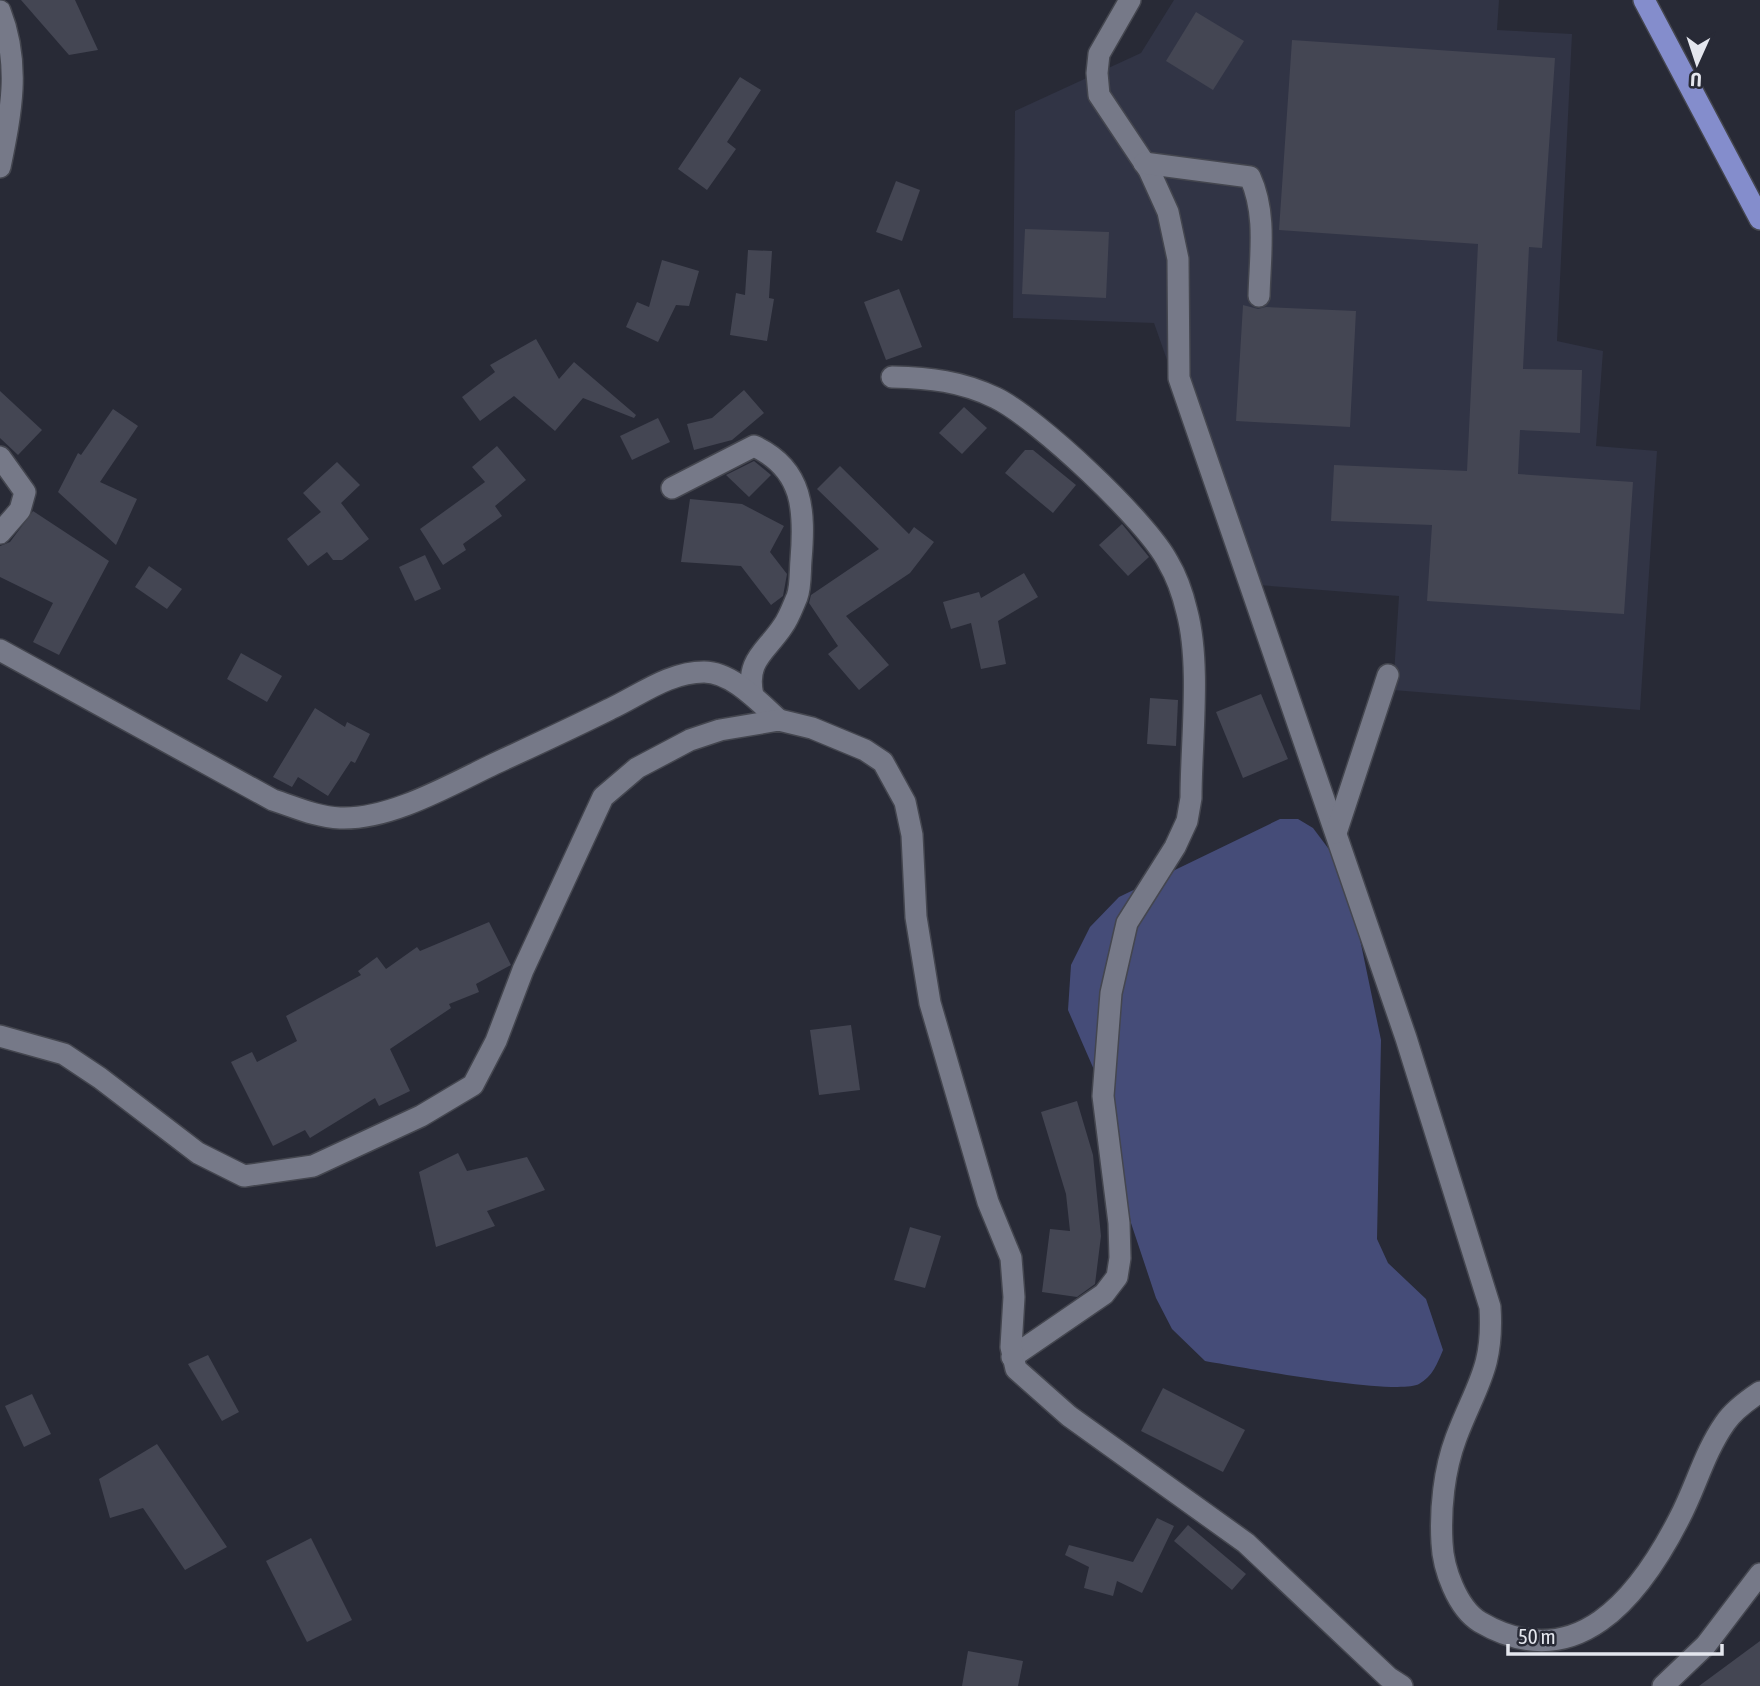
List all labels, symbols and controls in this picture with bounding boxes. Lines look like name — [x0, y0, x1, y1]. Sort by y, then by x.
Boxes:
north arrow — [1662, 28, 1732, 98]
text: U — [1690, 69, 1702, 91]
scale bar — [1508, 1612, 1722, 1656]
text: 50 m — [1518, 1624, 1556, 1648]

